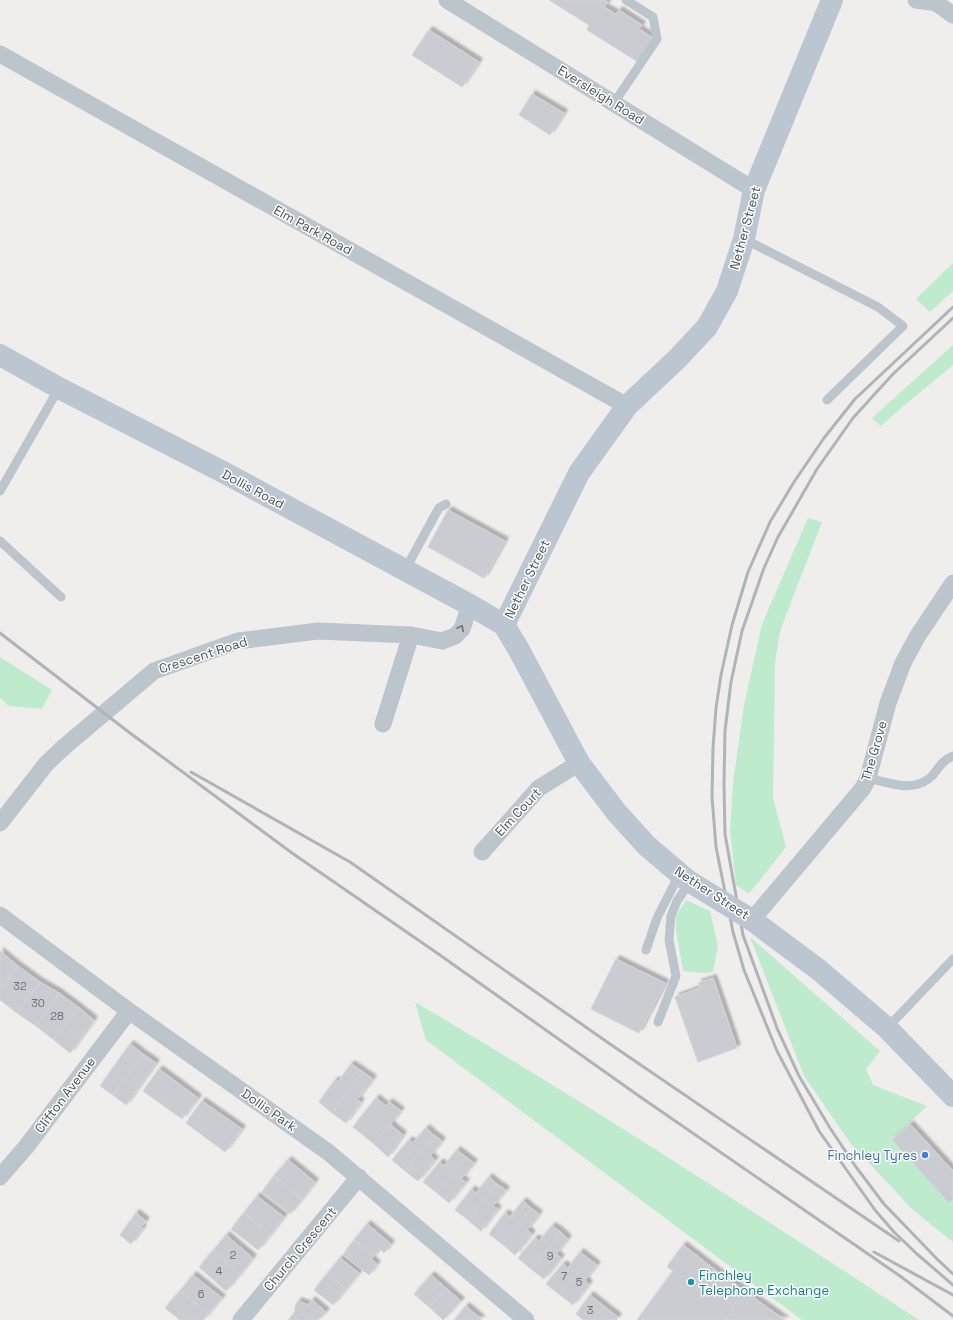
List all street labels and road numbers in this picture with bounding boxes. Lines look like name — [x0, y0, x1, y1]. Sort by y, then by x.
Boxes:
street label: Eversleigh Road — [555, 62, 647, 128]
street label: Nether Street — [726, 184, 764, 272]
street label: Elm Park Road — [271, 201, 355, 259]
street label: Dollis Road — [219, 465, 287, 513]
street label: Nether Street — [501, 537, 553, 621]
street label: Crescent Road — [157, 633, 249, 677]
street label: The Grove — [857, 719, 891, 783]
street label: Elm Court — [491, 784, 545, 840]
street label: Nether Street — [671, 863, 753, 923]
street label: Clifton Avenue — [31, 1054, 99, 1136]
street label: Dollis Park — [238, 1085, 300, 1135]
street label: Church Crescent — [260, 1203, 340, 1295]

